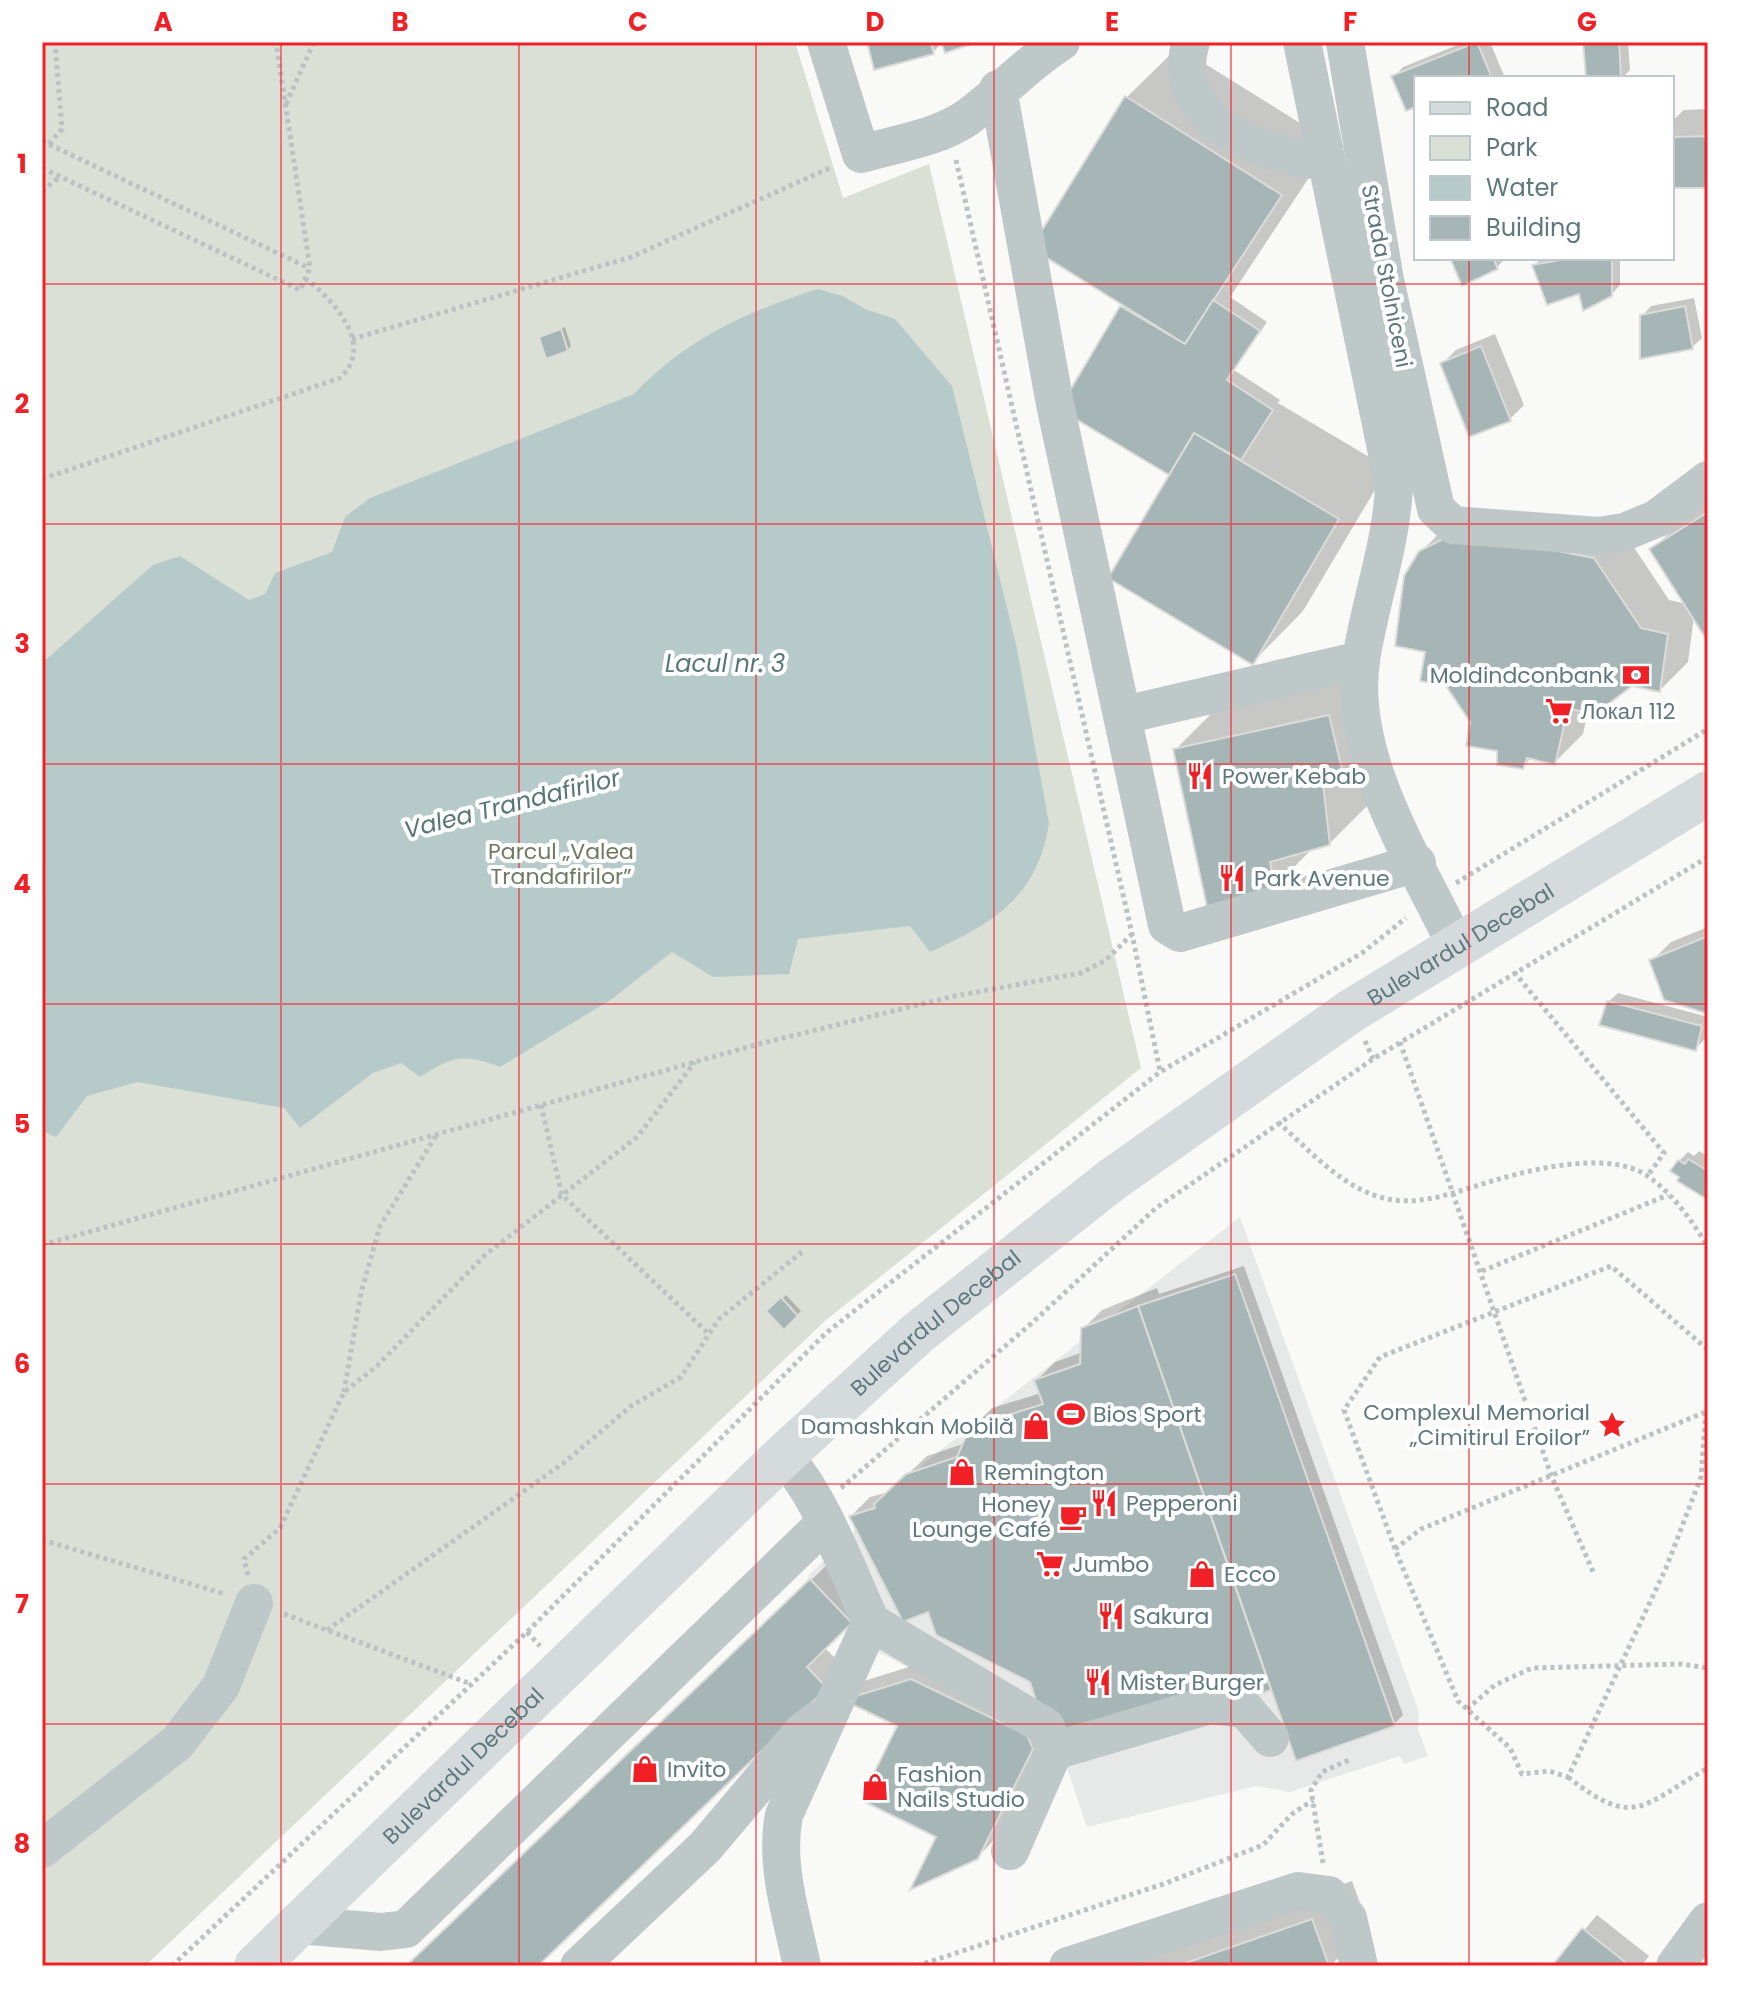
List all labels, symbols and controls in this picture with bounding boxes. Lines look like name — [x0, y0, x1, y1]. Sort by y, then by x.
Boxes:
text: A — [153, 4, 173, 40]
text: B — [391, 4, 409, 40]
text: C — [628, 4, 648, 40]
text: D — [866, 4, 885, 40]
text: E — [1105, 4, 1119, 40]
text: F — [1343, 4, 1357, 40]
text: G — [1577, 4, 1597, 40]
legend — [1414, 76, 1674, 260]
text: Road — [1486, 91, 1548, 124]
text: Park — [1486, 131, 1538, 164]
text: 1 — [17, 146, 27, 182]
text: Water — [1486, 171, 1558, 204]
street label: Strada Stolniceni — [1354, 182, 1419, 370]
text: Building — [1486, 211, 1582, 244]
text: 2 — [15, 386, 30, 422]
text: 3 — [14, 626, 30, 662]
water label: Lacul nr. 3 — [665, 647, 785, 680]
place label: Moldindconbank — [1430, 660, 1615, 691]
bank icon: Moldindconbank — [1621, 660, 1651, 690]
supermarket icon: Локал 112 — [1544, 696, 1574, 726]
place label: Локал 112 — [1581, 696, 1675, 727]
water label: Valea Trandafirilor — [400, 760, 624, 846]
restaurant icon: Power Kebab — [1185, 761, 1215, 791]
place label: Power Kebab — [1222, 761, 1366, 792]
park label: Parcul „Valea Trandafirilor” — [488, 836, 634, 892]
restaurant icon: Park Avenue — [1217, 863, 1247, 893]
place label: Park Avenue — [1254, 863, 1390, 894]
text: 4 — [13, 866, 31, 902]
street label: Bulevardul Decebal — [1361, 876, 1560, 1014]
text: 5 — [14, 1106, 30, 1142]
street label: Bulevardul Decebal — [844, 1243, 1027, 1403]
text: 6 — [14, 1346, 30, 1382]
place label: Complexul Memorial „Cimitirul Eroilor” — [1363, 1397, 1590, 1453]
sports icon: Bios Sport — [1056, 1399, 1086, 1429]
place label: Bios Sport — [1093, 1399, 1201, 1430]
place icon: Complexul Memorial „Cimitirul Eroilor” — [1597, 1410, 1627, 1440]
place label: Damashkan Mobilă — [801, 1411, 1014, 1442]
shop icon: Damashkan Mobilă — [1021, 1411, 1051, 1441]
shop icon: Remington — [947, 1457, 977, 1487]
place label: Remington — [984, 1457, 1104, 1488]
restaurant icon: Pepperoni — [1089, 1488, 1119, 1518]
place label: Pepperoni — [1126, 1488, 1238, 1519]
place label: Honey Lounge Café — [912, 1489, 1052, 1545]
cafe icon: Honey Lounge Café — [1058, 1502, 1088, 1532]
supermarket icon: Jumbo — [1035, 1549, 1065, 1579]
place label: Jumbo — [1072, 1549, 1149, 1580]
shop icon: Ecco — [1187, 1559, 1217, 1589]
place label: Ecco — [1224, 1559, 1276, 1590]
text: 7 — [15, 1586, 29, 1622]
restaurant icon: Sakura — [1096, 1601, 1126, 1631]
place label: Sakura — [1133, 1601, 1209, 1632]
restaurant icon: Mister Burger — [1083, 1667, 1113, 1697]
place label: Mister Burger — [1120, 1667, 1264, 1698]
street label: Bulevardul Decebal — [376, 1681, 551, 1852]
shop icon: Invito — [630, 1754, 660, 1784]
place label: Invito — [667, 1754, 726, 1785]
place label: Fashion Nails Studio — [897, 1759, 1025, 1815]
shop icon: Fashion Nails Studio — [860, 1772, 890, 1802]
text: 8 — [14, 1826, 30, 1862]

